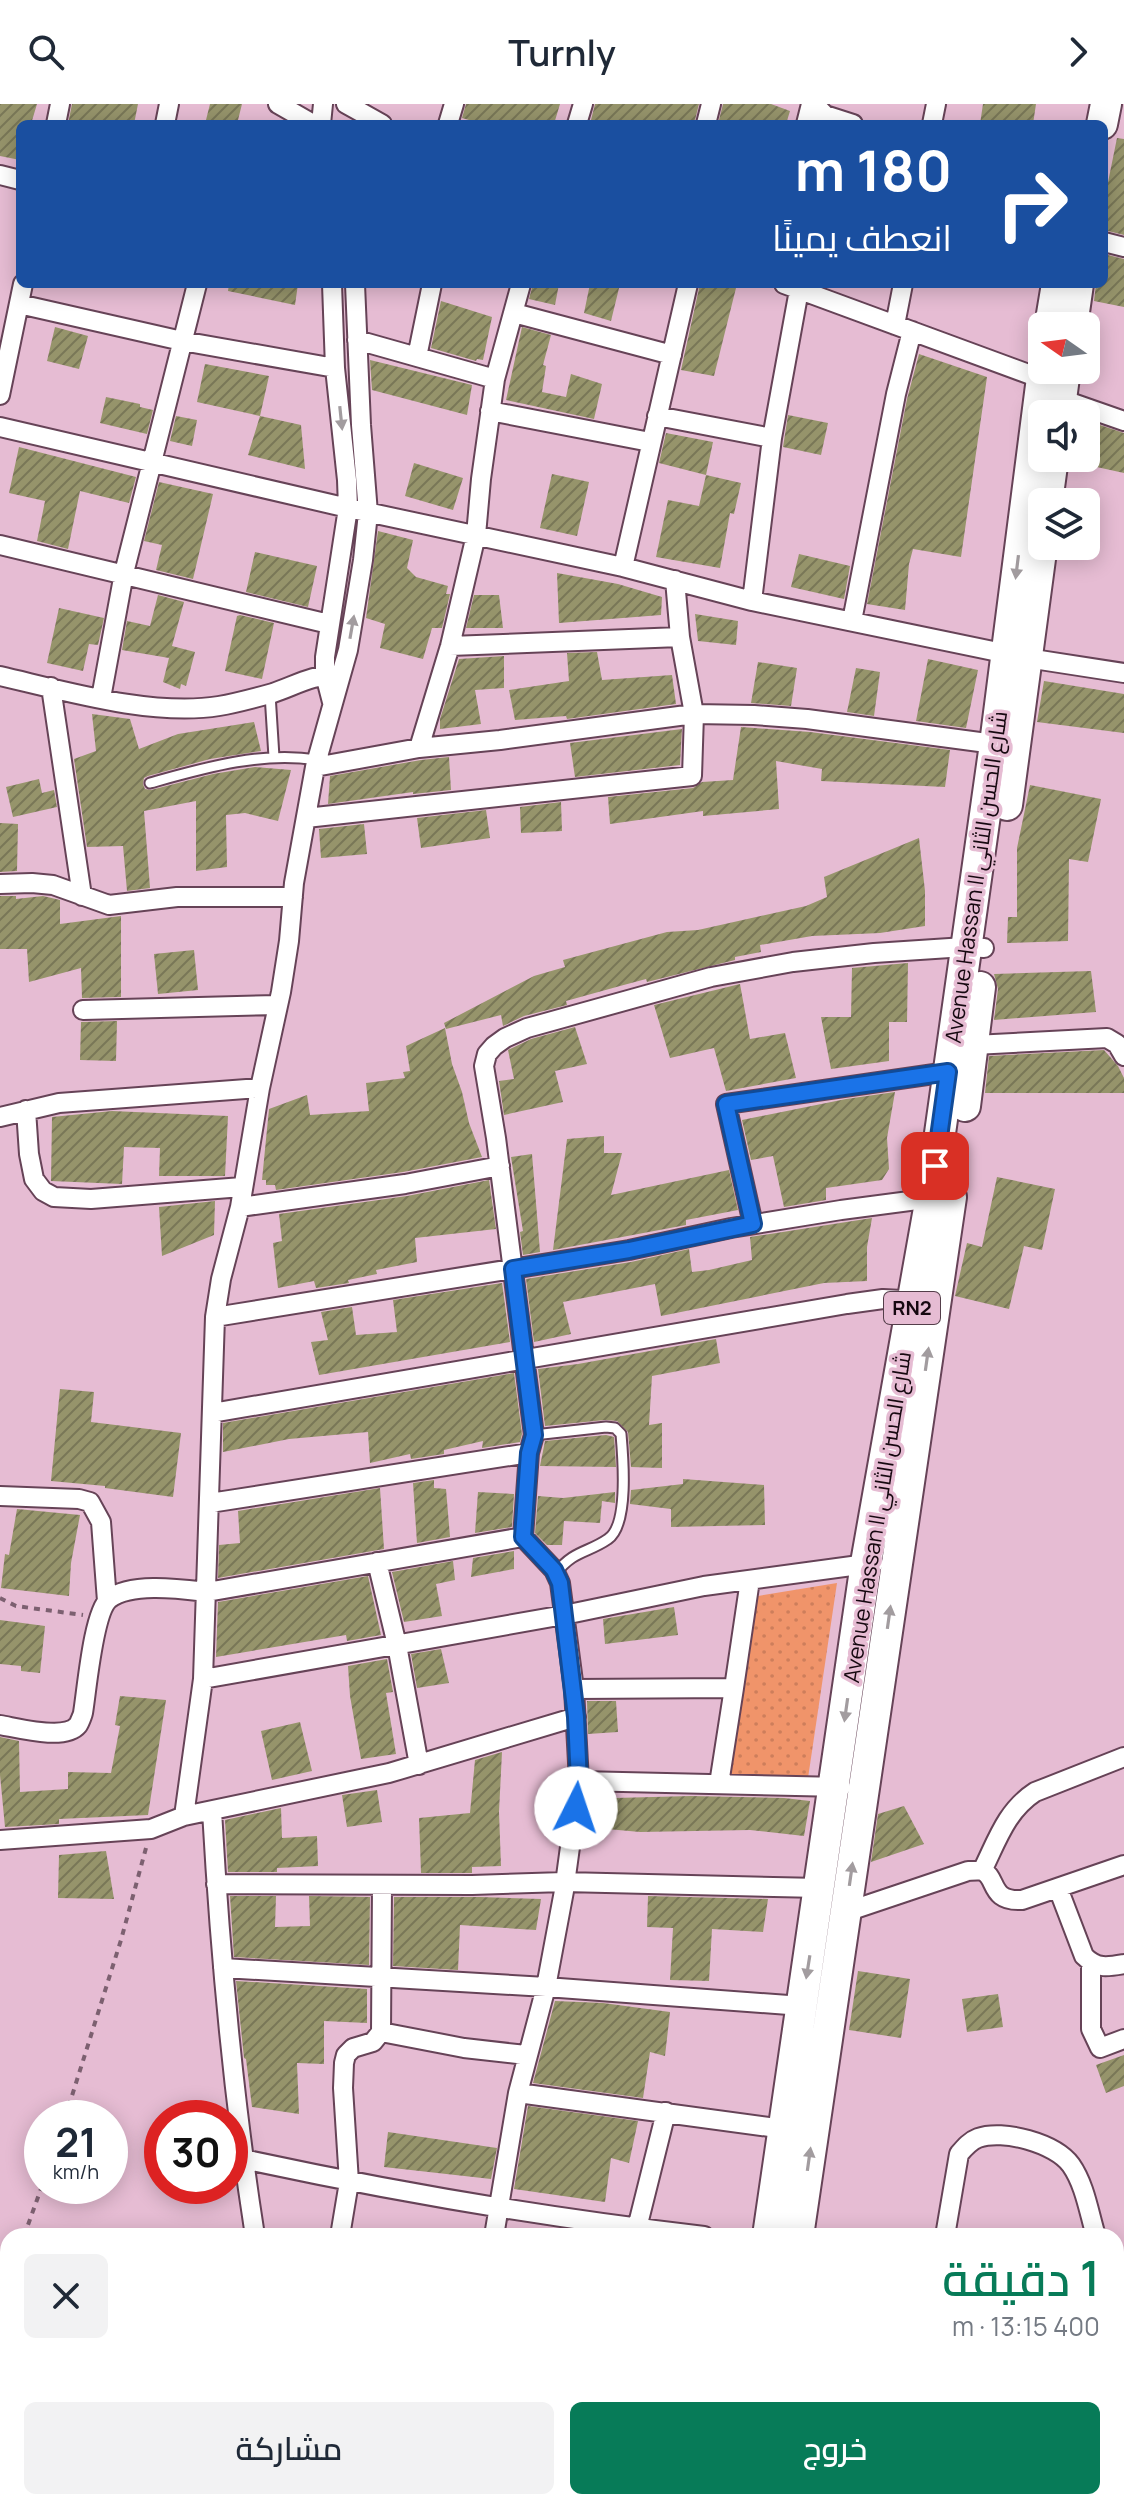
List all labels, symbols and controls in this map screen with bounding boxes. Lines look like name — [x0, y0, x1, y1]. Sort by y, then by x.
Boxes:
text: Turnly — [508, 28, 616, 77]
icon: search — [24, 30, 68, 74]
icon: forward — [1056, 30, 1100, 74]
text: 180 m — [795, 131, 952, 208]
icon: right — [980, 152, 1084, 256]
text: انعطف يمينًا — [772, 213, 952, 262]
north arrow — [1028, 312, 1100, 384]
map controls — [1028, 312, 1100, 560]
button: sound — [1028, 400, 1100, 472]
one-way arrow — [335, 406, 348, 431]
button: layers — [1028, 488, 1100, 560]
one-way arrow — [1010, 555, 1023, 580]
one-way arrow — [346, 614, 359, 639]
street label: Avenue Hassan II شارع الحسن الثاني — [938, 709, 1016, 1045]
pin — [901, 1132, 969, 1200]
icon: arrive — [913, 1144, 957, 1188]
road number: RN2 — [884, 1292, 940, 1324]
one-way arrow — [921, 1347, 934, 1372]
street label: Avenue Hassan II شارع الحسن الثاني — [836, 1349, 920, 1685]
one-way arrow — [883, 1604, 896, 1629]
one-way arrow — [839, 1698, 852, 1723]
position arrow — [534, 1766, 618, 1850]
one-way arrow — [845, 1861, 858, 1886]
one-way arrow — [801, 1955, 814, 1980]
speed limit sign: 30 — [144, 2100, 248, 2204]
text: 21 — [55, 2114, 97, 2169]
one-way arrow — [803, 2146, 816, 2171]
text: km/h — [53, 2158, 99, 2185]
text: 1 دقيقة — [942, 2245, 1100, 2310]
button: close — [24, 2254, 108, 2338]
text: 400 m · 13:15 — [952, 2308, 1100, 2344]
button: مشاركة — [24, 2402, 554, 2494]
button: خروج — [570, 2402, 1100, 2494]

